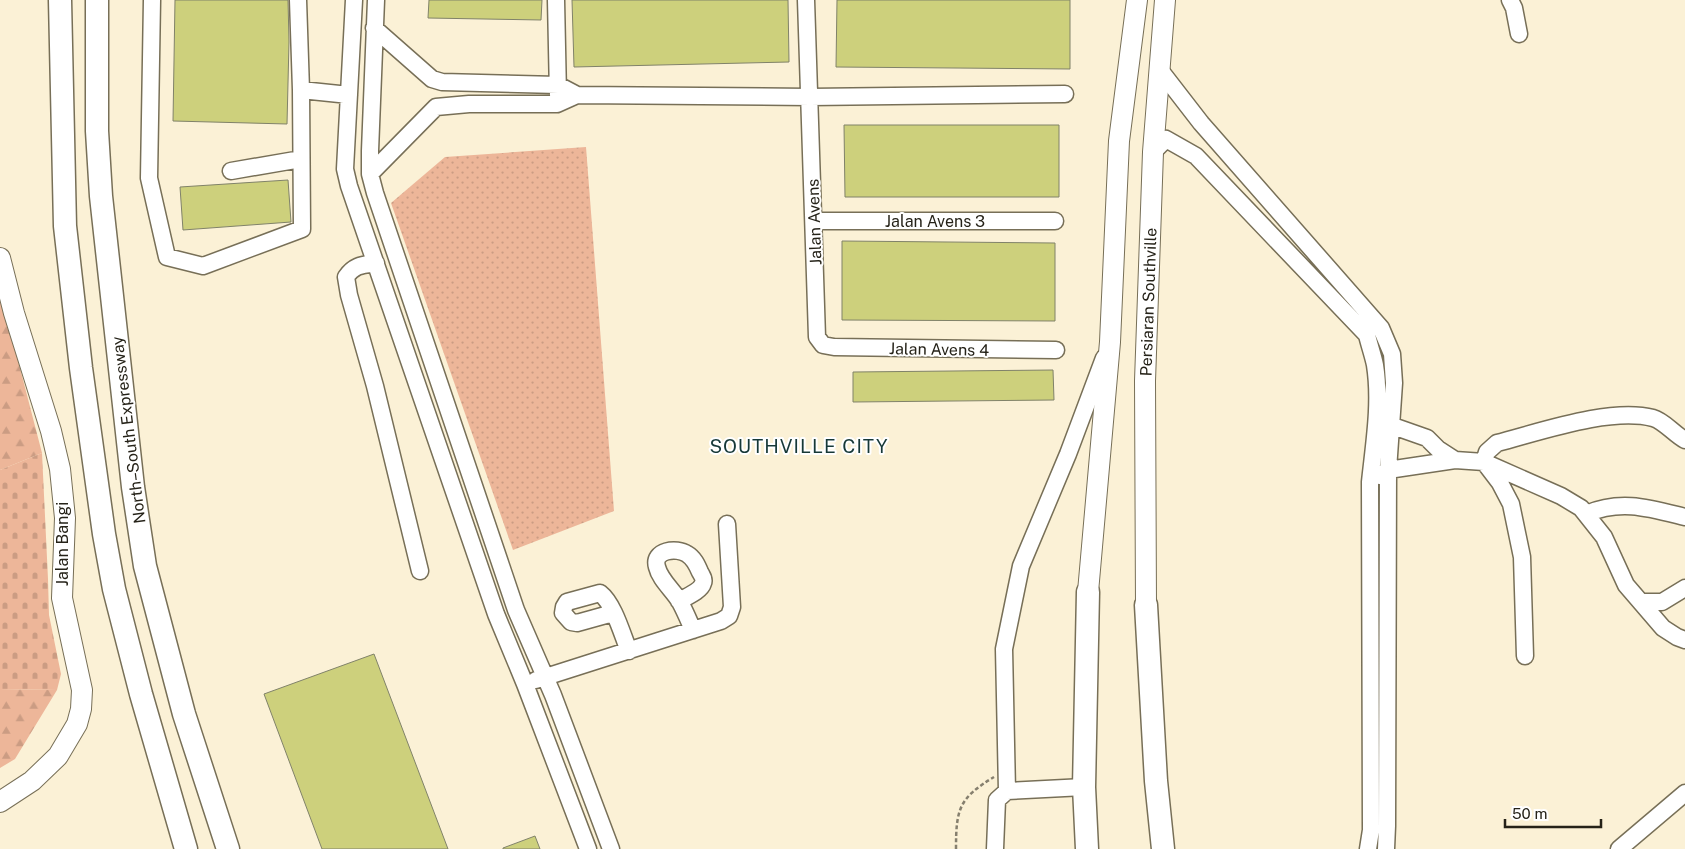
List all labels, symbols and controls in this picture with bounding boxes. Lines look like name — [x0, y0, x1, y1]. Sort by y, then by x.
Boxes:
street label: Jalan Avens — [803, 178, 826, 265]
street label: Jalan Avens 3 — [885, 212, 985, 231]
street label: Persiaran Southville — [1136, 227, 1161, 377]
street label: North–South Expressway — [108, 335, 149, 525]
street label: Jalan Avens 4 — [889, 339, 989, 360]
district label: SOUTHVILLE CITY — [710, 435, 888, 457]
street label: Jalan Bangi — [53, 502, 72, 586]
scale bar — [1505, 796, 1601, 828]
text: 50 m — [1512, 805, 1547, 822]

